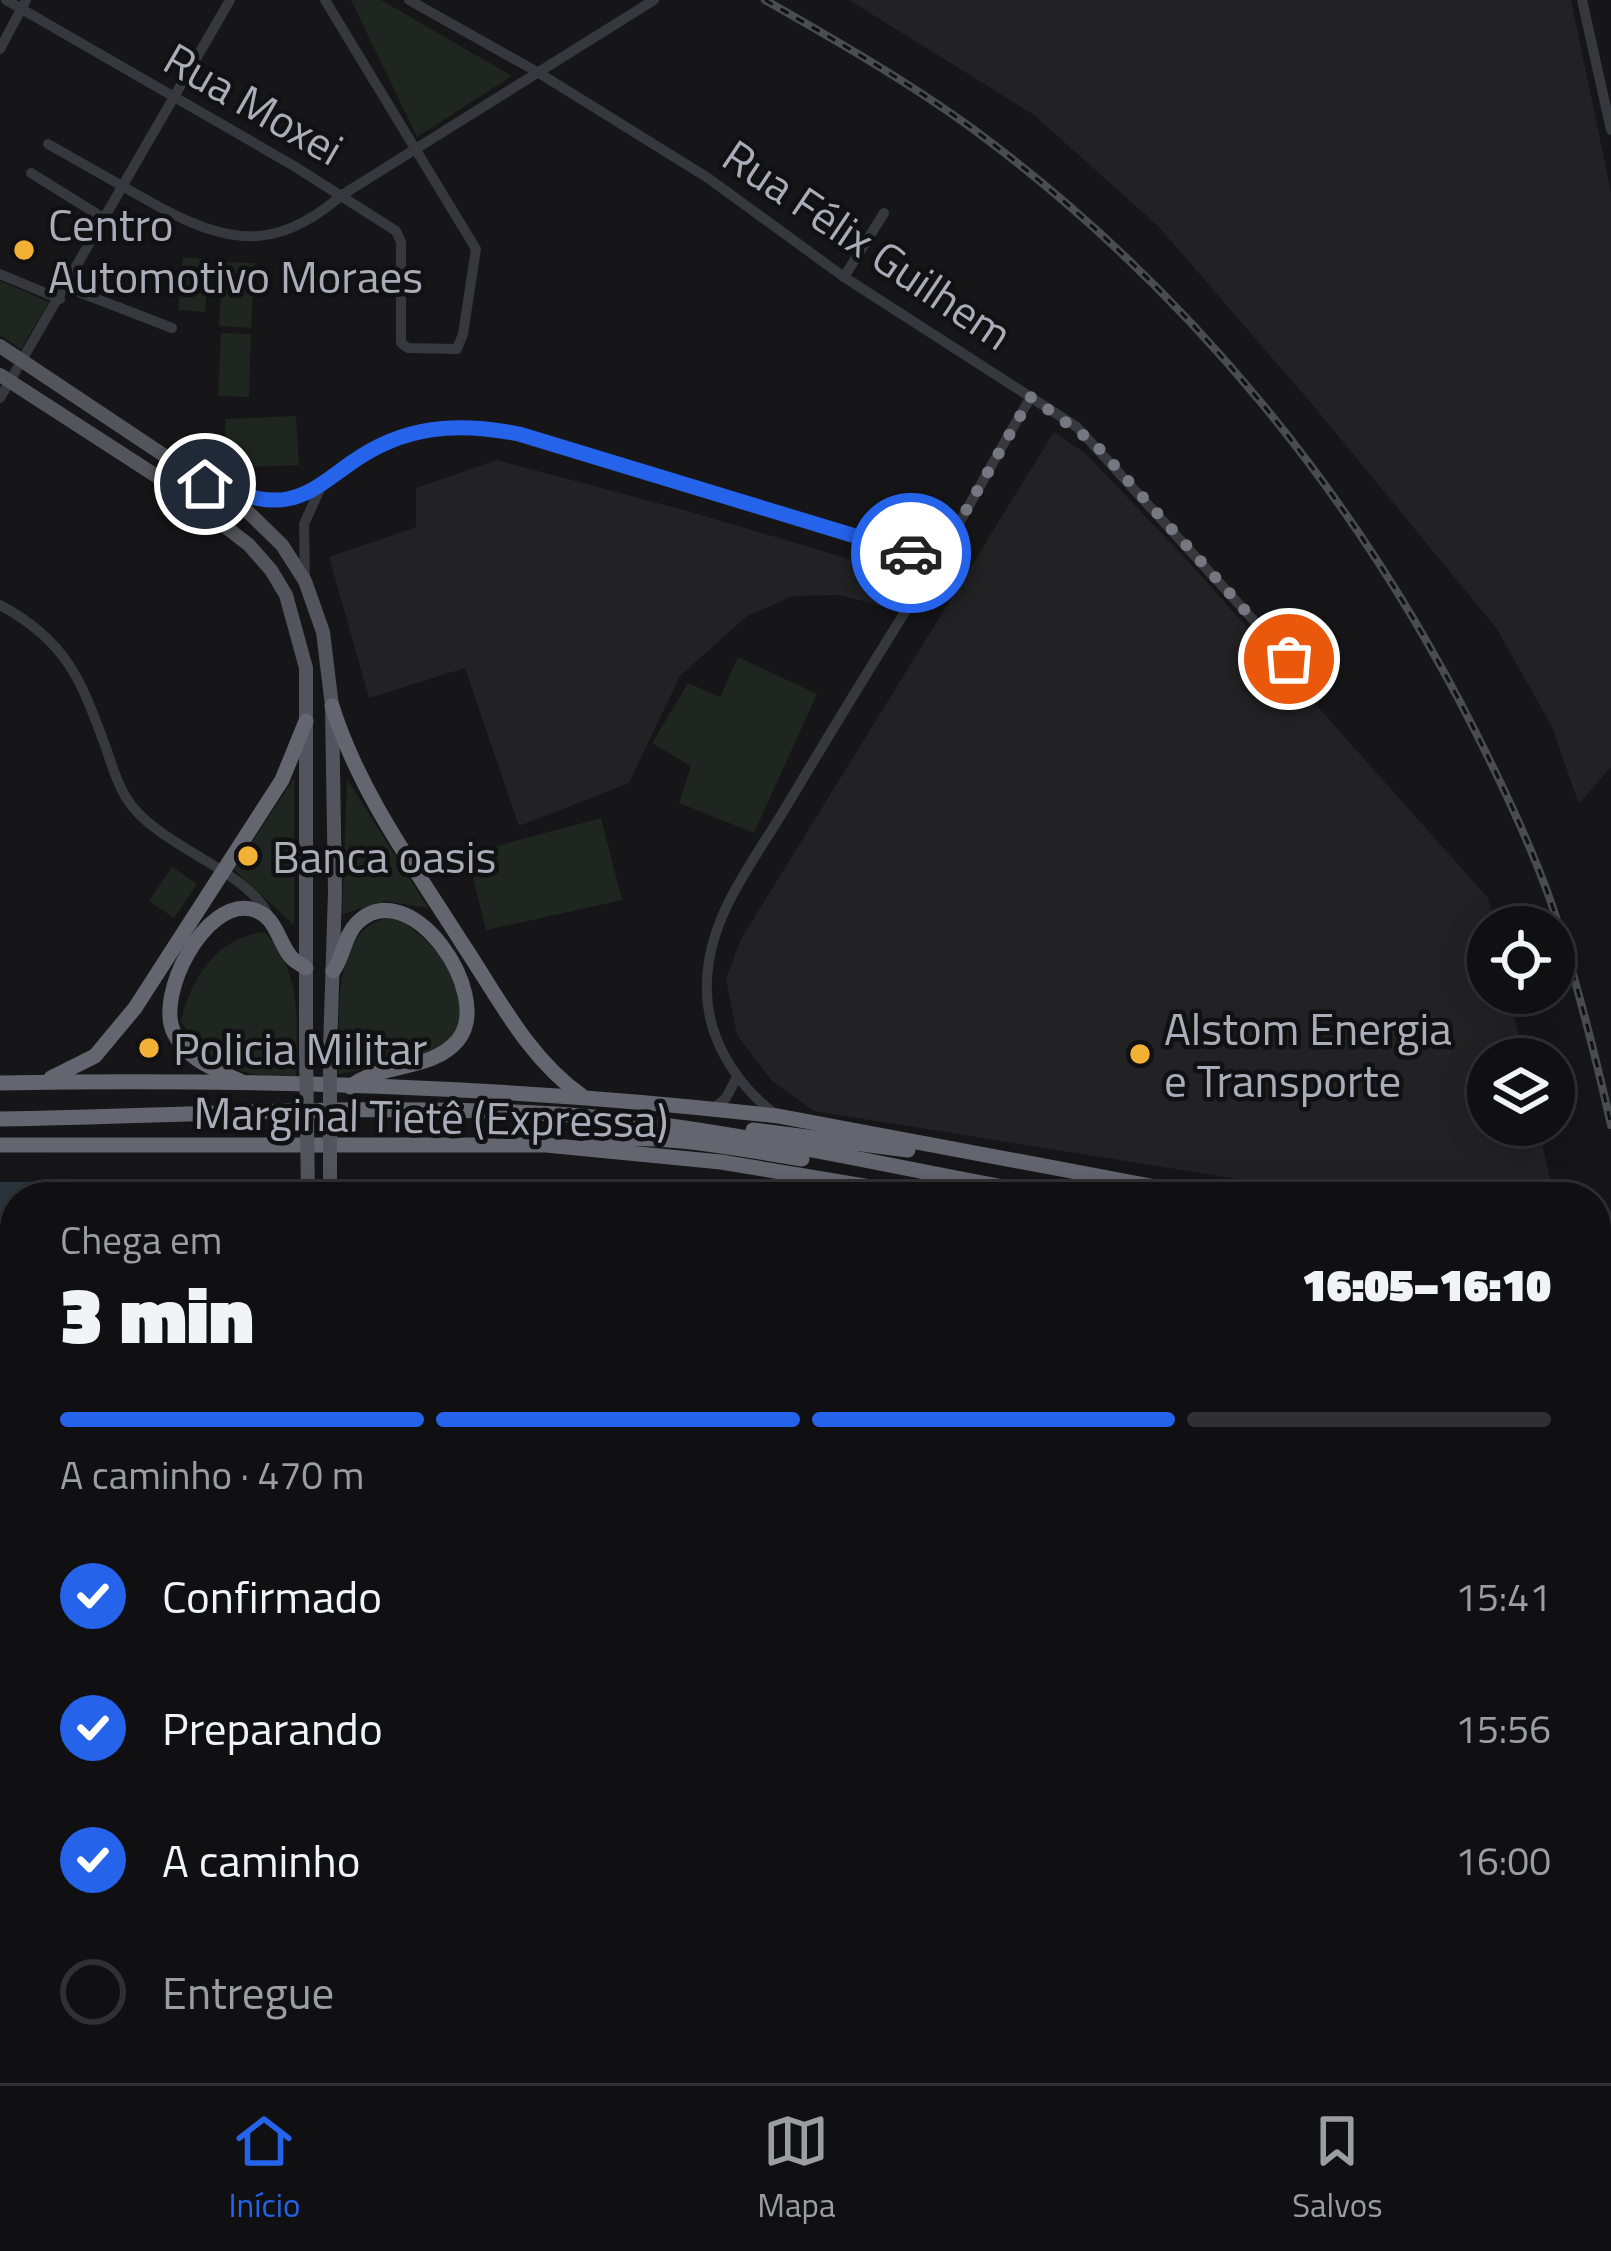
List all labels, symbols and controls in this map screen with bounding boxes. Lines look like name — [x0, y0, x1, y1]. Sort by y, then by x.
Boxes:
street label: Rua Moxei — [152, 24, 356, 182]
street label: Rua Félix Guilhem — [710, 122, 1026, 366]
place label: Centro Automotivo Moraes — [48, 190, 423, 310]
marker: Centro Automotivo Moraes — [11, 237, 37, 263]
pin — [154, 433, 256, 535]
icon: home — [172, 451, 238, 517]
courier — [851, 493, 971, 613]
icon: car — [878, 520, 944, 586]
pin — [1238, 608, 1340, 710]
icon: bag — [1256, 626, 1322, 692]
place label: Banca oasis — [272, 822, 497, 890]
marker: Banca oasis — [235, 843, 261, 869]
map controls — [1467, 906, 1575, 1146]
button: locate — [1467, 906, 1575, 1014]
place label: Alstom Energia e Transporte — [1164, 994, 1452, 1114]
place label: Policia Militar — [173, 1014, 427, 1082]
marker: Policia Militar — [136, 1035, 162, 1061]
button: layers — [1467, 1038, 1575, 1146]
marker: Alstom Energia e Transporte — [1127, 1041, 1153, 1067]
street label: Marginal Tietê (Expressa) — [193, 1078, 669, 1154]
text: Chega em — [60, 1210, 222, 1269]
text: 16:05–16:10 — [1302, 1250, 1551, 1318]
text: 3 min — [60, 1255, 254, 1373]
text: A caminho · 470 m — [60, 1445, 364, 1504]
text: Confirmado — [162, 1562, 382, 1630]
icon: check — [60, 1563, 126, 1629]
text: 15:41 — [1455, 1567, 1551, 1626]
text: Preparando — [162, 1694, 383, 1762]
icon: check — [60, 1695, 126, 1761]
text: 15:56 — [1455, 1699, 1551, 1758]
text: A caminho — [162, 1826, 360, 1894]
icon: check — [60, 1827, 126, 1893]
text: 16:00 — [1455, 1831, 1551, 1890]
text: Entregue — [162, 1958, 334, 2026]
tab: Início — [228, 2108, 300, 2230]
tab: Mapa — [757, 2108, 835, 2230]
tab: Salvos — [1292, 2108, 1383, 2230]

